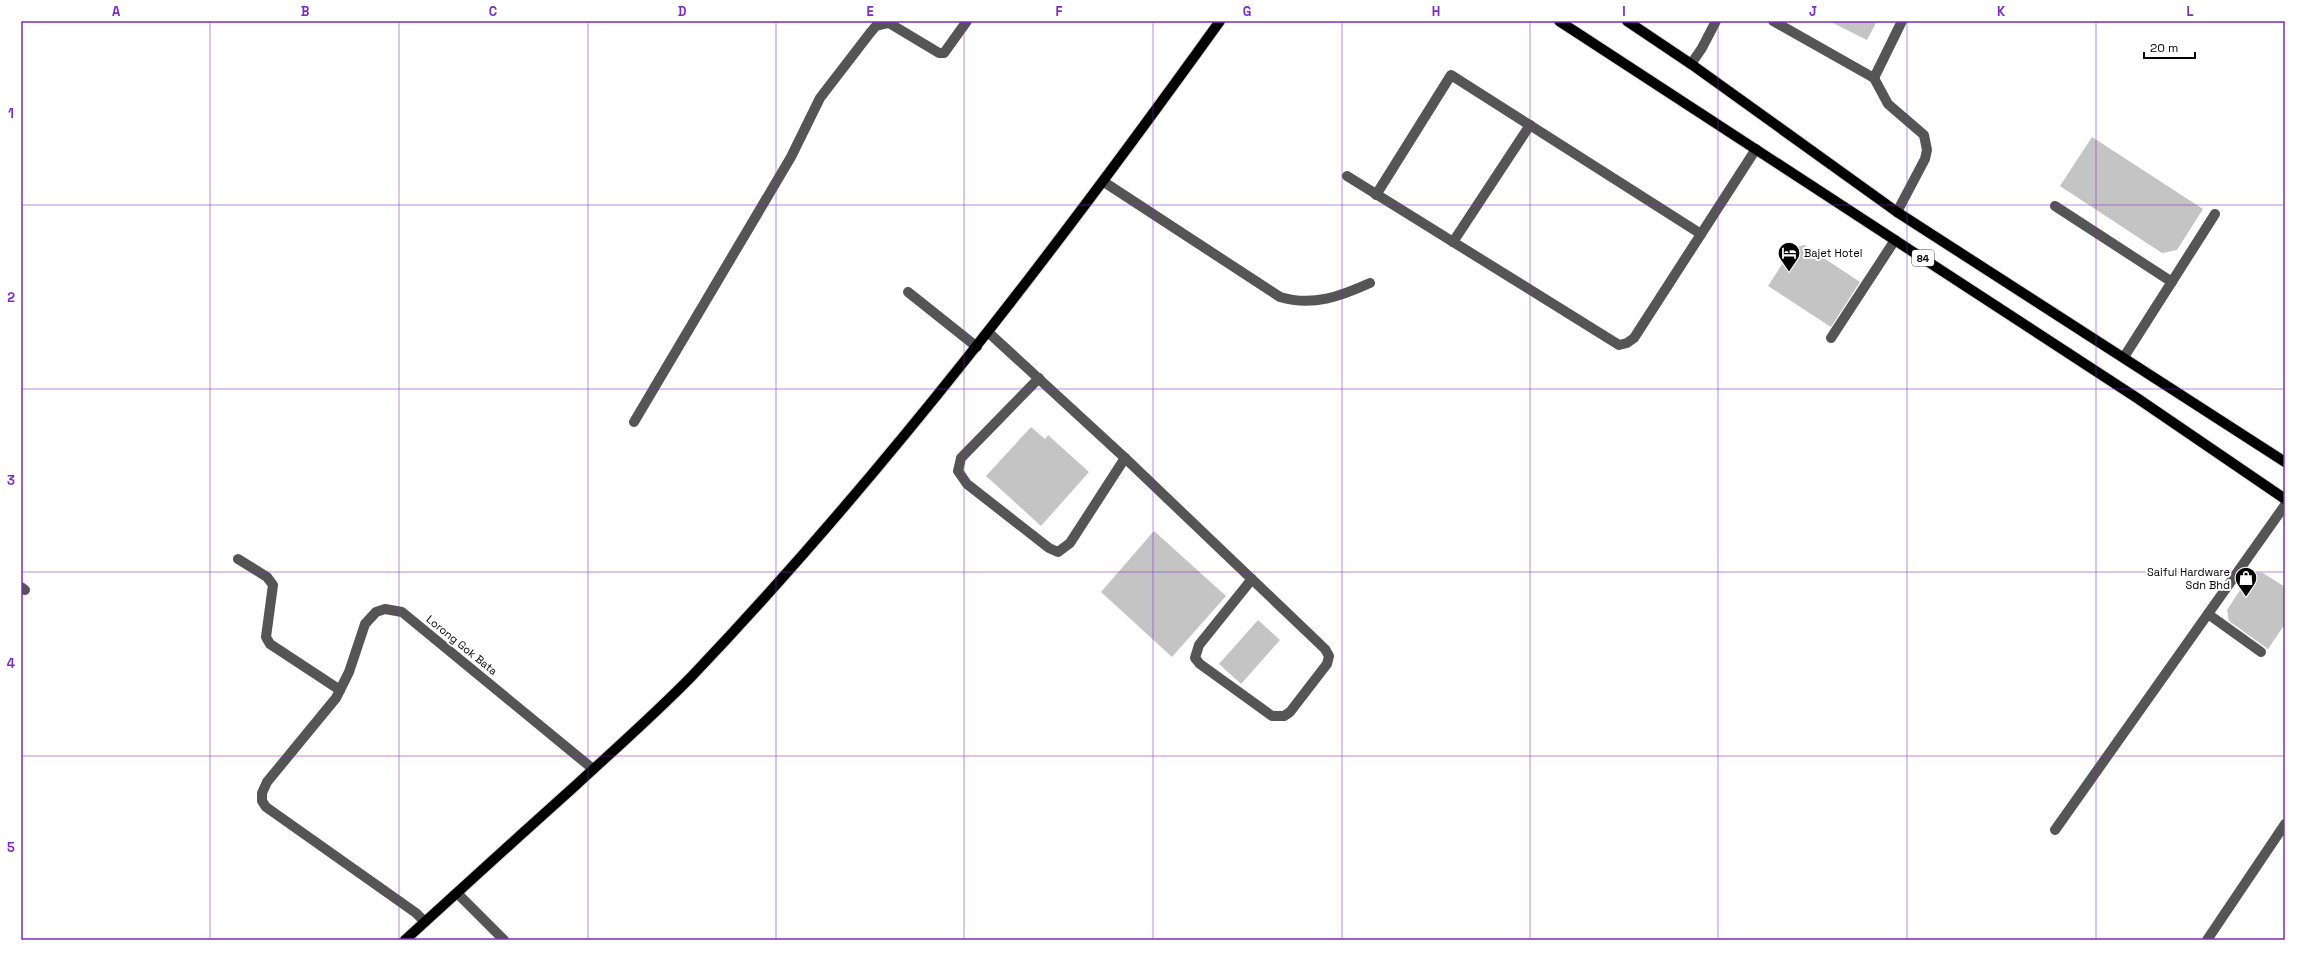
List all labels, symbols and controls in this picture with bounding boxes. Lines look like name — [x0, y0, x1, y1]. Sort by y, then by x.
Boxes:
text: A — [112, 3, 121, 20]
text: B — [301, 3, 310, 20]
text: C — [489, 3, 497, 20]
text: D — [678, 3, 687, 20]
text: E — [866, 3, 874, 20]
text: F — [1056, 3, 1063, 20]
text: G — [1243, 3, 1251, 20]
text: H — [1432, 3, 1440, 20]
text: I — [1622, 3, 1626, 20]
text: J — [1809, 3, 1817, 20]
text: K — [1997, 3, 2006, 20]
text: L — [2186, 3, 2194, 20]
scale bar — [2144, 34, 2195, 60]
text: 20 m — [2150, 40, 2178, 56]
text: 1 — [8, 105, 14, 122]
hotel icon: Bajet Hotel — [1776, 240, 1802, 273]
place label: Bajet Hotel — [1804, 246, 1862, 260]
road number: 84 — [1912, 250, 1934, 266]
text: 2 — [7, 289, 15, 306]
text: 3 — [7, 472, 15, 489]
place label: Saiful Hardware Sdn Bhd — [2147, 565, 2230, 592]
shop icon: Saiful Hardware Sdn Bhd — [2233, 565, 2259, 598]
street label: Lorong Gok Bata — [424, 612, 501, 678]
text: 4 — [7, 655, 15, 672]
text: 5 — [7, 839, 15, 856]

